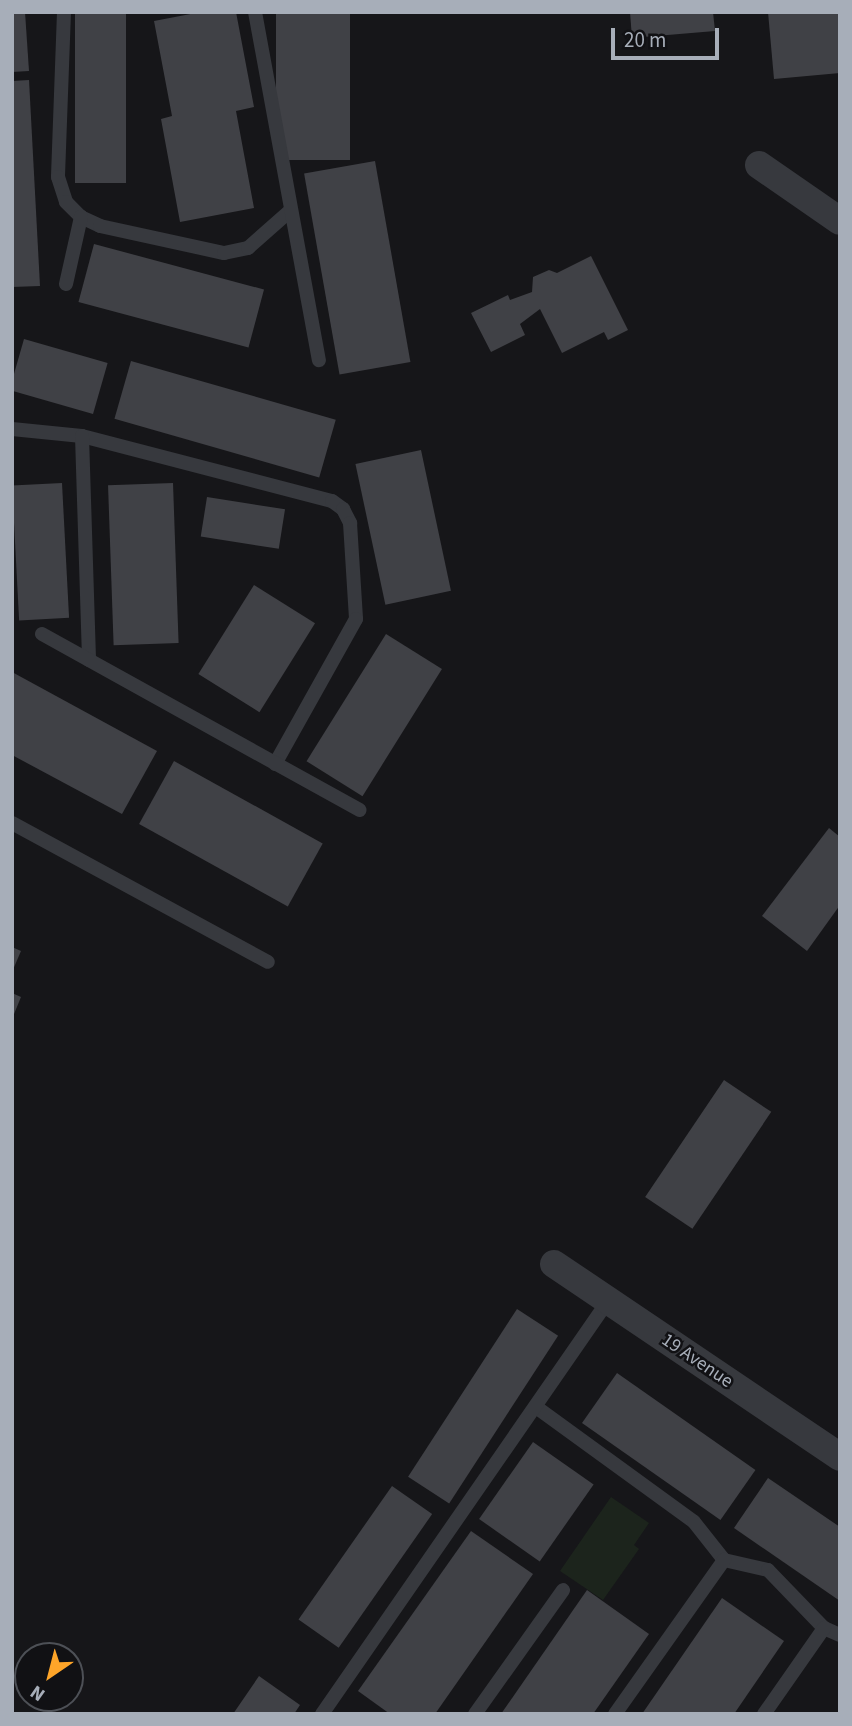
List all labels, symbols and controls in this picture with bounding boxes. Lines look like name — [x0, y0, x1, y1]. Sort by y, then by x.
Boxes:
scale bar — [614, 14, 722, 58]
text: 20 m — [624, 25, 666, 55]
street label: 19 Avenue — [657, 1329, 737, 1393]
north arrow — [14, 1642, 84, 1712]
text: N — [25, 1678, 51, 1708]

